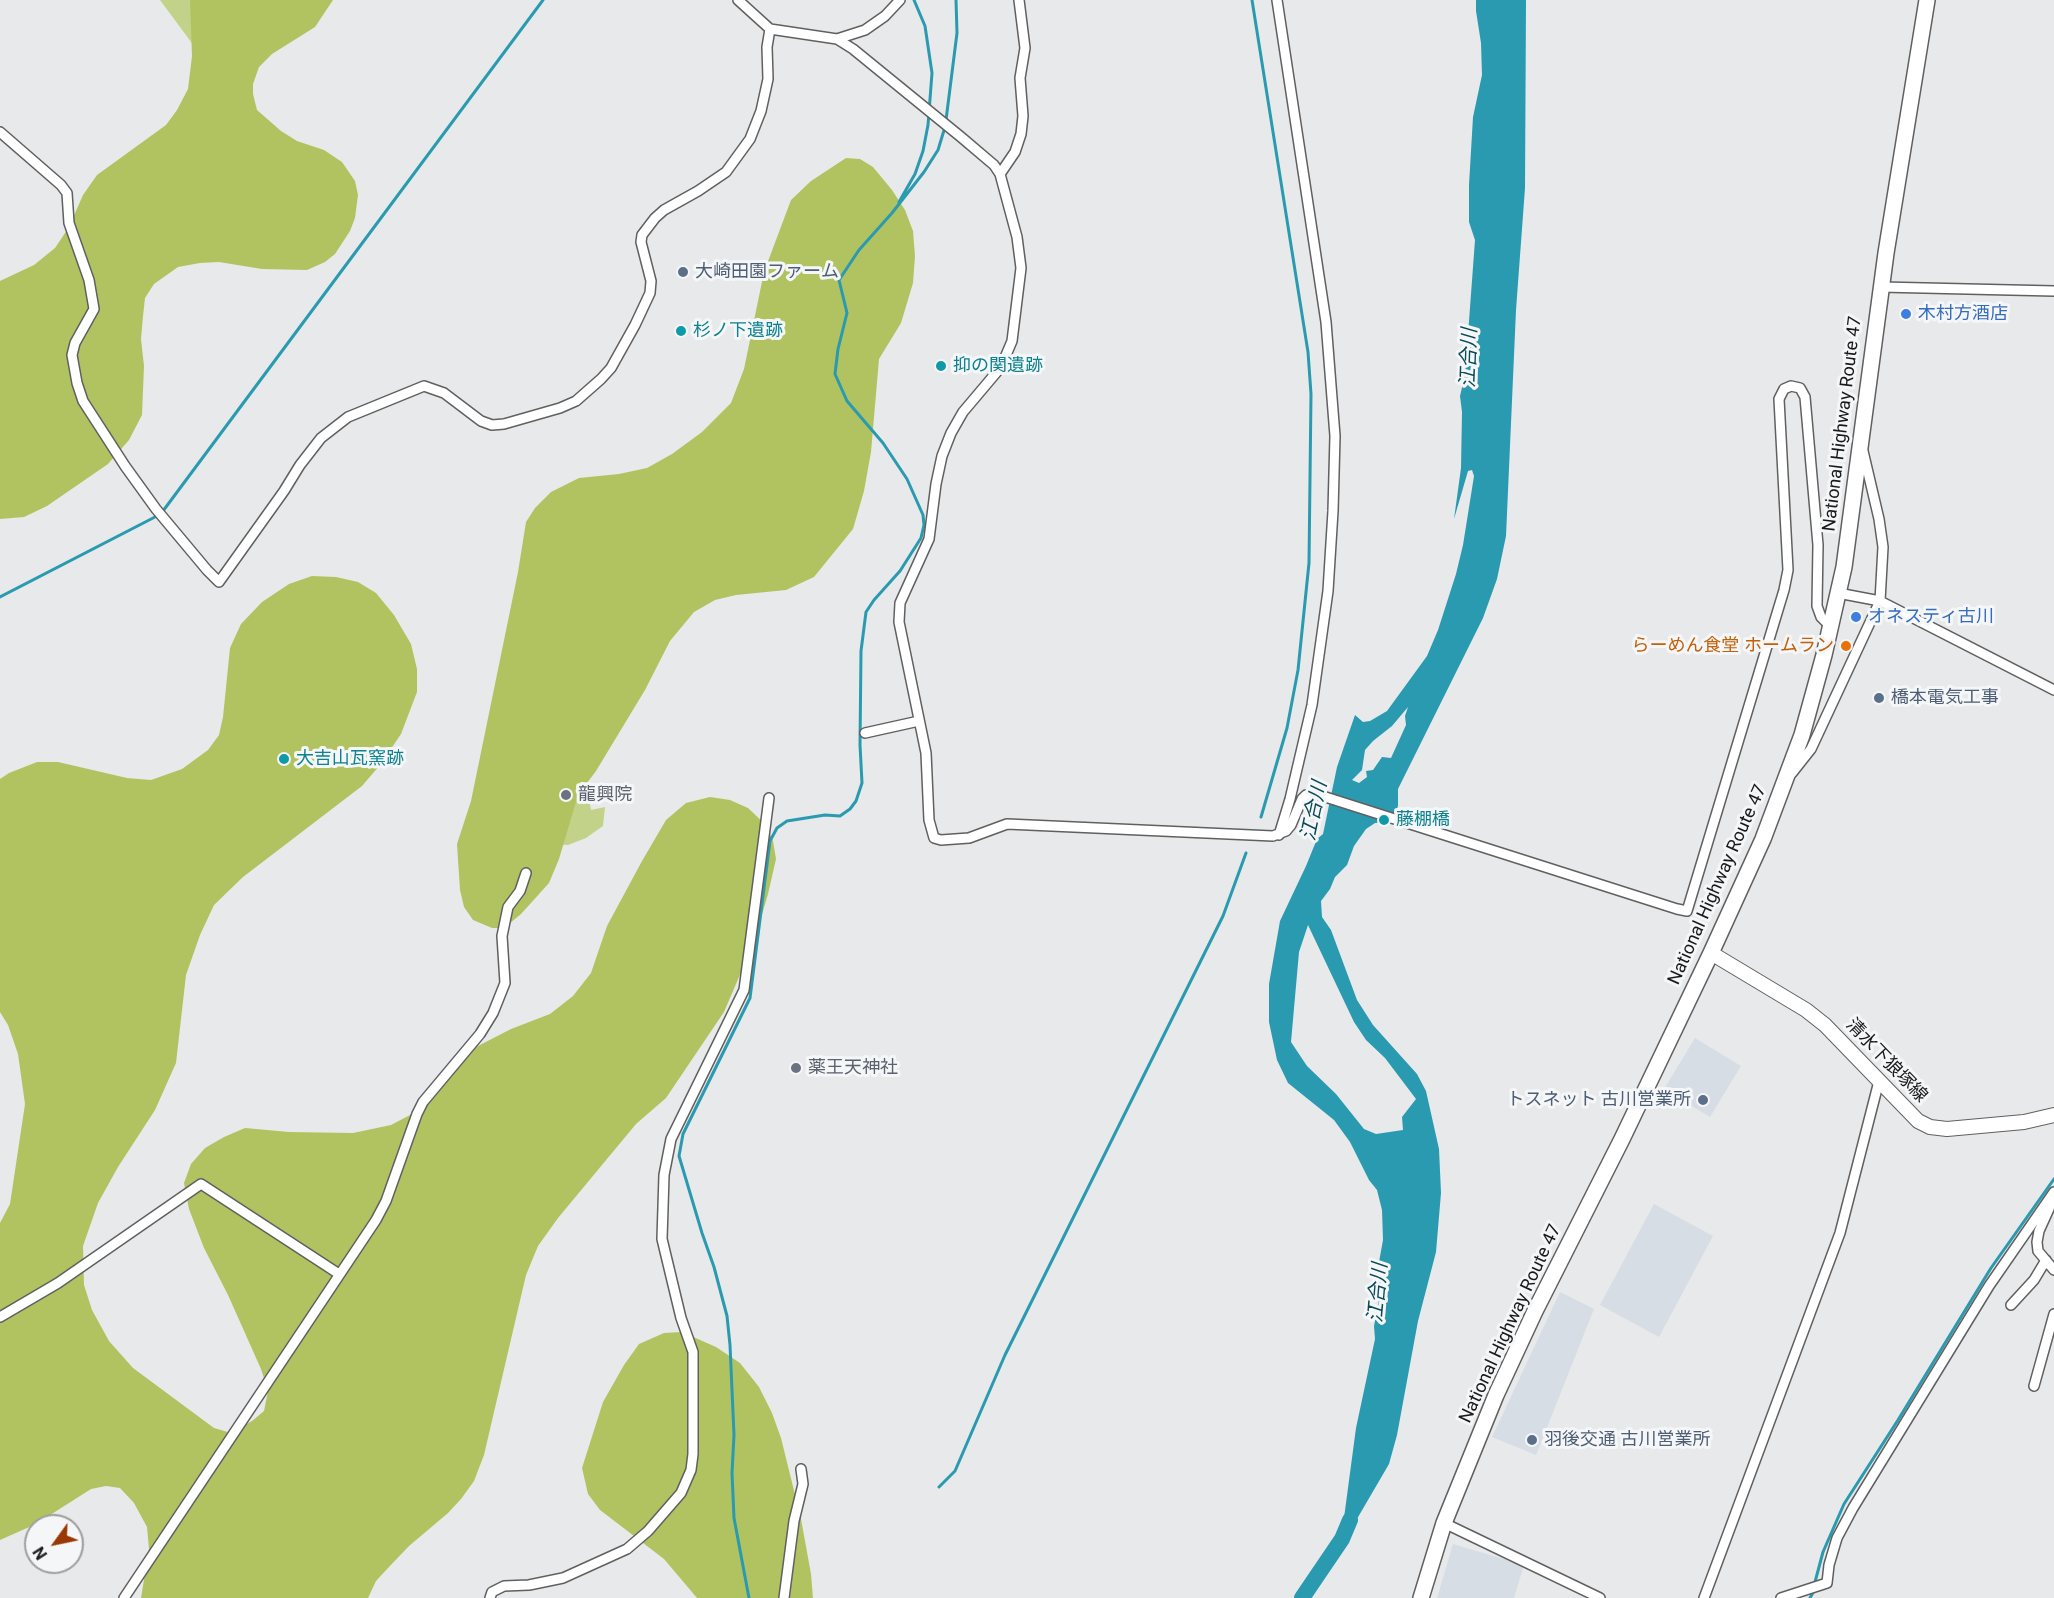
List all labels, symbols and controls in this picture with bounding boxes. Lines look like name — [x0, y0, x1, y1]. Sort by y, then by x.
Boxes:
place label: 大崎田園ファーム — [695, 261, 839, 283]
marker: 大崎田園ファーム — [676, 265, 690, 279]
place label: 木村方酒店 — [1918, 303, 2008, 325]
marker: 木村方酒店 — [1899, 307, 1913, 321]
street label: National Highway Route 47 — [1819, 315, 1867, 533]
place label: 杉ノ下遺跡 — [693, 320, 783, 342]
marker: 杉ノ下遺跡 — [674, 324, 688, 338]
water label: 江合川 — [1457, 328, 1483, 388]
place label: 抑の関遺跡 — [953, 355, 1043, 377]
marker: 抑の関遺跡 — [934, 359, 948, 373]
place label: オネスティ古川 — [1868, 606, 1994, 628]
marker: オネスティ古川 — [1849, 610, 1863, 624]
place label: らーめん食堂 ホームラン — [1632, 635, 1834, 657]
marker: らーめん食堂 ホームラン — [1839, 639, 1853, 653]
place label: 橋本電気工事 — [1891, 687, 1999, 709]
marker: 橋本電気工事 — [1872, 691, 1886, 705]
place label: 大吉山瓦窯跡 — [296, 748, 404, 770]
marker: 大吉山瓦窯跡 — [277, 752, 291, 766]
water label: 江合川 — [1297, 779, 1333, 843]
street label: National Highway Route 47 — [1664, 782, 1772, 988]
place label: 龍興院 — [578, 784, 632, 806]
marker: 龍興院 — [559, 788, 573, 802]
place label: 藤棚橋 — [1396, 809, 1450, 831]
marker: 藤棚橋 — [1377, 813, 1391, 827]
street label: 清水下狼塚線 — [1841, 1015, 1931, 1107]
place label: 薬王天神社 — [808, 1057, 898, 1079]
marker: 薬王天神社 — [789, 1061, 803, 1075]
place label: トスネット 古川営業所 — [1507, 1089, 1691, 1111]
marker: トスネット 古川営業所 — [1696, 1093, 1710, 1107]
street label: National Highway Route 47 — [1455, 1221, 1567, 1427]
water label: 江合川 — [1364, 1262, 1394, 1324]
place label: 羽後交通 古川営業所 — [1544, 1429, 1710, 1451]
marker: 羽後交通 古川営業所 — [1525, 1433, 1539, 1447]
north arrow — [24, 1514, 84, 1574]
text: N — [29, 1543, 51, 1563]

